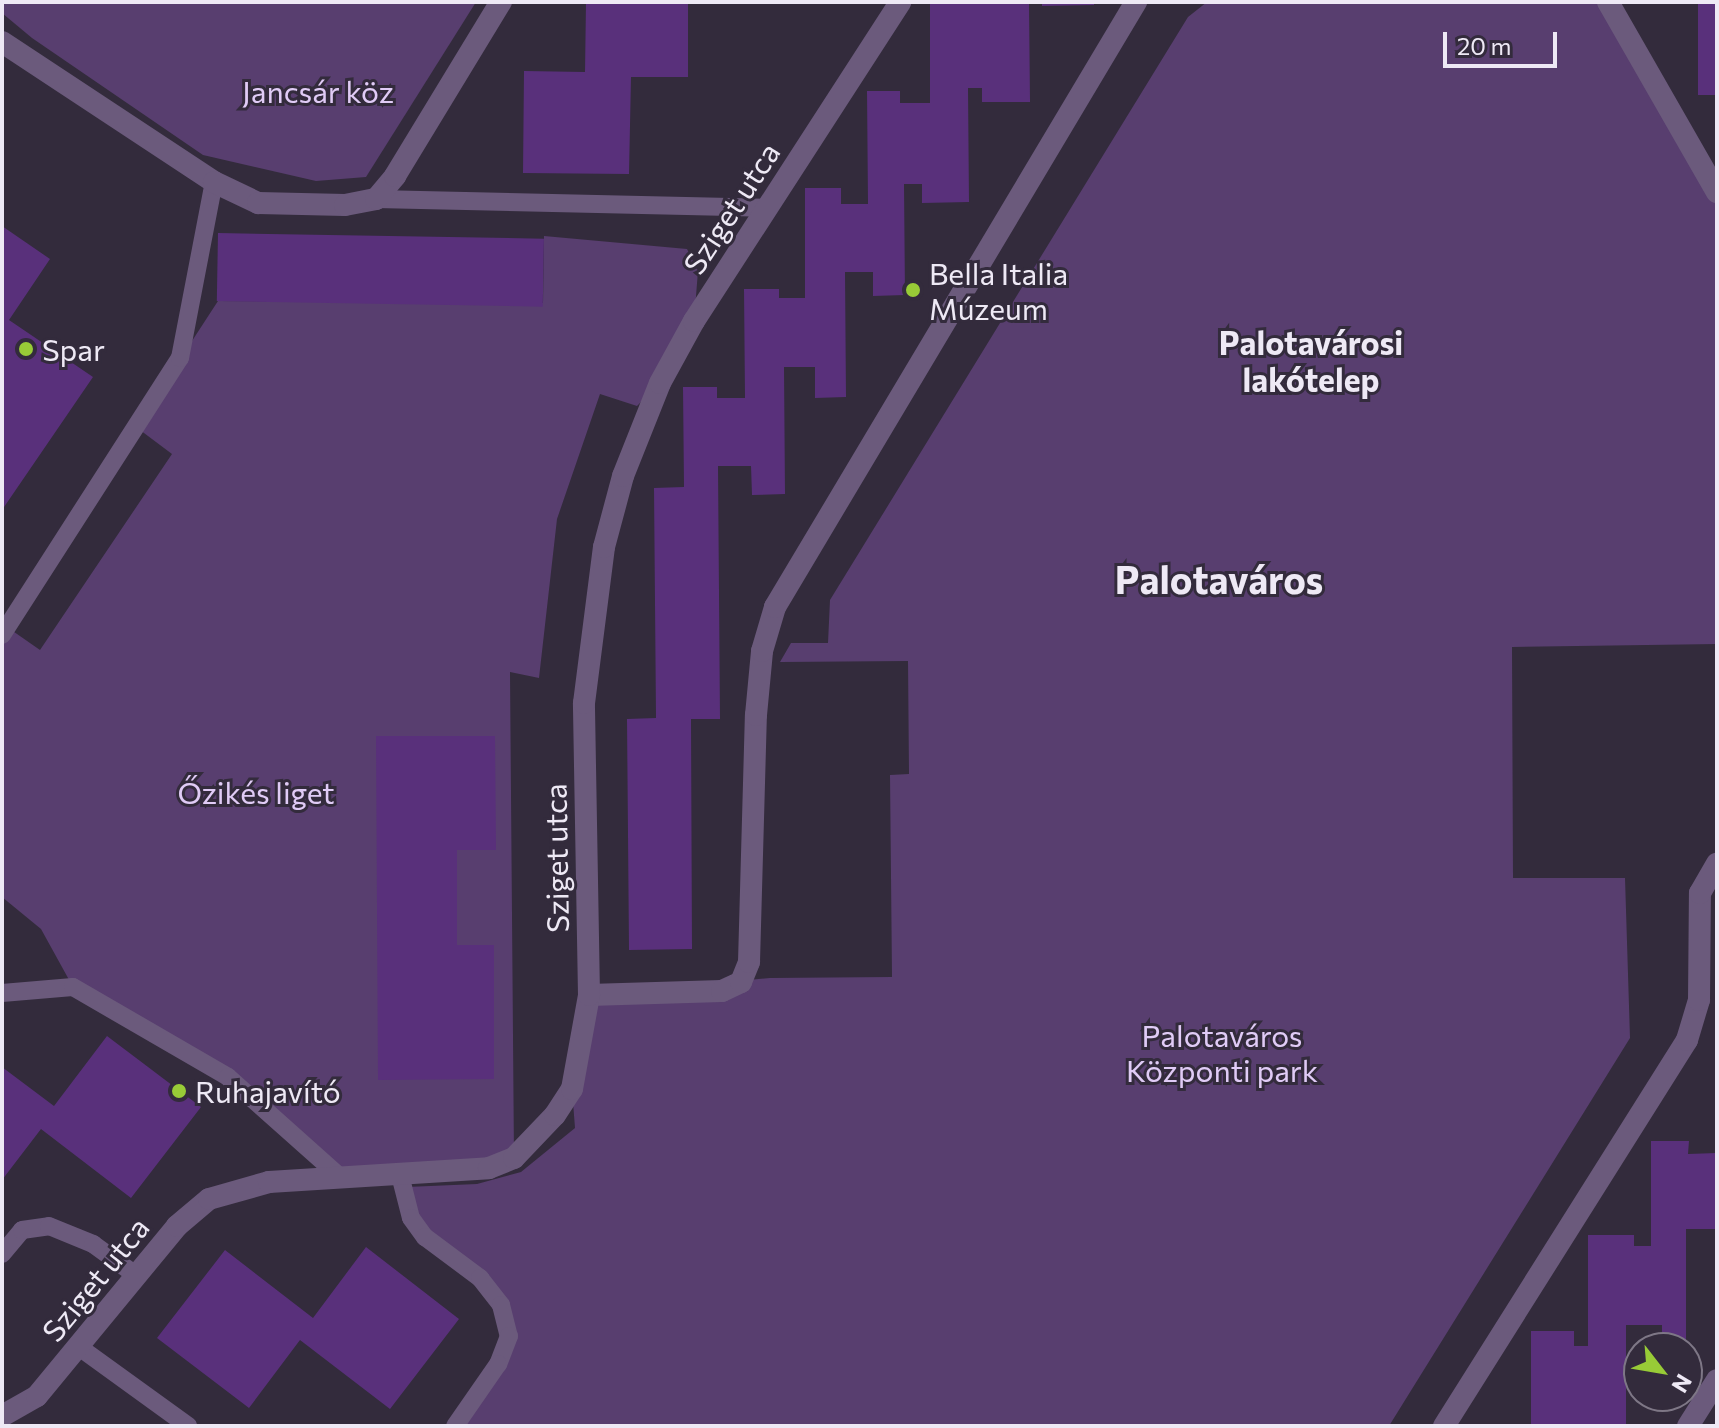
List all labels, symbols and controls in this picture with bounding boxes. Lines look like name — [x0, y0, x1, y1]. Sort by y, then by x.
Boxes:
scale bar — [1447, 16, 1561, 66]
text: 20 m — [1457, 31, 1511, 60]
park label: Jancsár köz — [242, 73, 394, 109]
street label: Sziget utca — [675, 136, 787, 280]
place label: Bella Italia Múzeum — [929, 255, 1068, 326]
marker: Bella Italia Múzeum — [904, 281, 922, 299]
district label: Palotavárosi lakótelep — [1219, 324, 1403, 399]
place label: Spar — [42, 331, 105, 367]
marker: Spar — [17, 340, 35, 358]
district label: Palotaváros — [1115, 556, 1323, 602]
park label: Őzikés liget — [177, 774, 335, 810]
street label: Sziget utca — [537, 783, 575, 933]
park label: Palotaváros Központi park — [1126, 1017, 1318, 1088]
place label: Ruhajavító — [195, 1073, 341, 1109]
marker: Ruhajavító — [170, 1082, 188, 1100]
street label: Sziget utca — [34, 1210, 156, 1348]
north arrow — [1623, 1332, 1703, 1412]
text: N — [1666, 1370, 1698, 1398]

